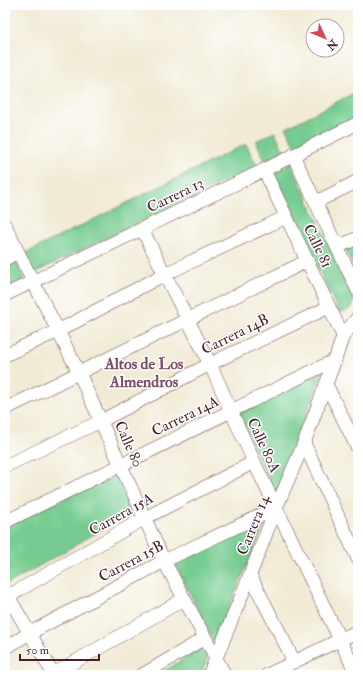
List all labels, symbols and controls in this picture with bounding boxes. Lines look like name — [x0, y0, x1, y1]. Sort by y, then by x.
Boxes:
north arrow — [305, 18, 345, 58]
text: N — [323, 36, 341, 53]
street label: Carrera 13 — [144, 174, 207, 217]
street label: Calle 81 — [299, 221, 336, 271]
street label: Carrera 14B — [198, 310, 272, 359]
district label: Altos de Los Almendros — [104, 354, 184, 392]
street label: Carrera 14A — [149, 392, 222, 441]
street label: Calle 80A — [243, 415, 285, 476]
street label: Calle 80 — [110, 418, 147, 470]
street label: Carrera 15A — [86, 489, 157, 540]
street label: Carrera 14 — [233, 492, 274, 558]
street label: Carrera 15B — [95, 536, 167, 587]
scale bar — [20, 636, 99, 662]
text: 50 m — [26, 643, 50, 658]

